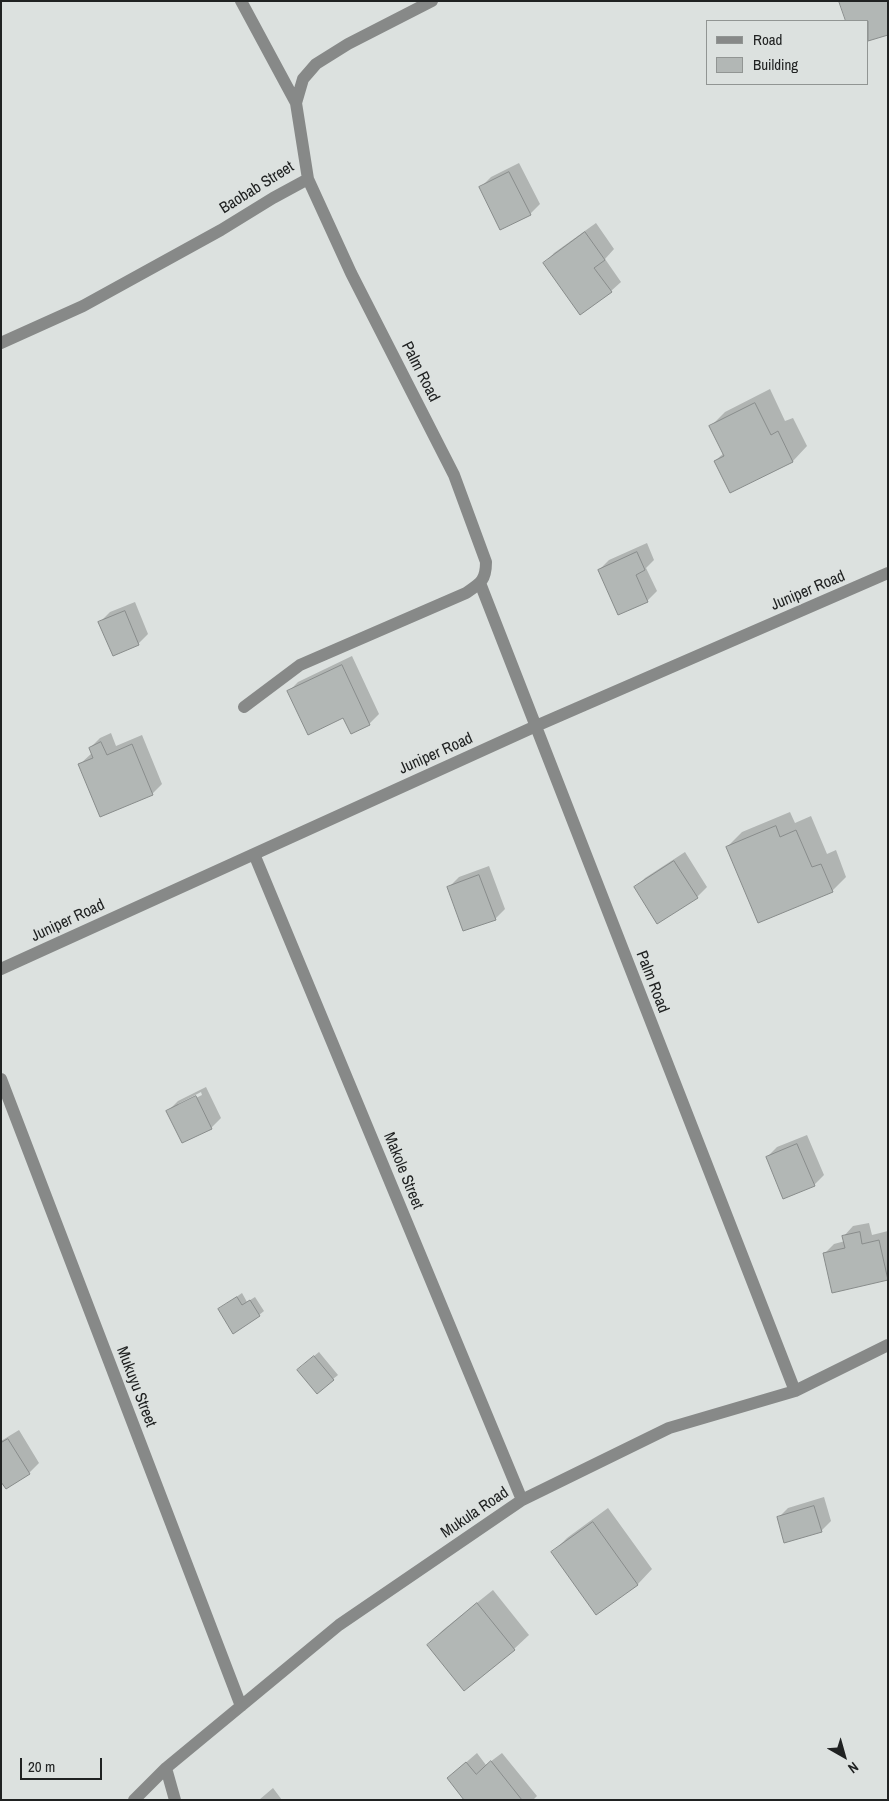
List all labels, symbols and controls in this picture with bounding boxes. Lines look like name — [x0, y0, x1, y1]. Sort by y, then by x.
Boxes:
legend — [706, 20, 869, 85]
text: Road — [753, 29, 782, 50]
text: Building — [753, 54, 798, 75]
street label: Baobab Street — [216, 158, 298, 218]
street label: Palm Road — [397, 339, 443, 405]
street label: Juniper Road — [768, 567, 848, 615]
street label: Juniper Road — [396, 729, 476, 779]
street label: Juniper Road — [28, 896, 108, 946]
street label: Palm Road — [631, 948, 673, 1016]
street label: Makole Street — [379, 1130, 427, 1212]
street label: Mukuyu Street — [112, 1344, 160, 1430]
street label: Mukula Road — [438, 1483, 512, 1543]
north arrow — [819, 1731, 869, 1781]
scale bar — [22, 1748, 105, 1780]
text: 20 m — [28, 1756, 55, 1777]
text: N — [844, 1758, 862, 1777]

